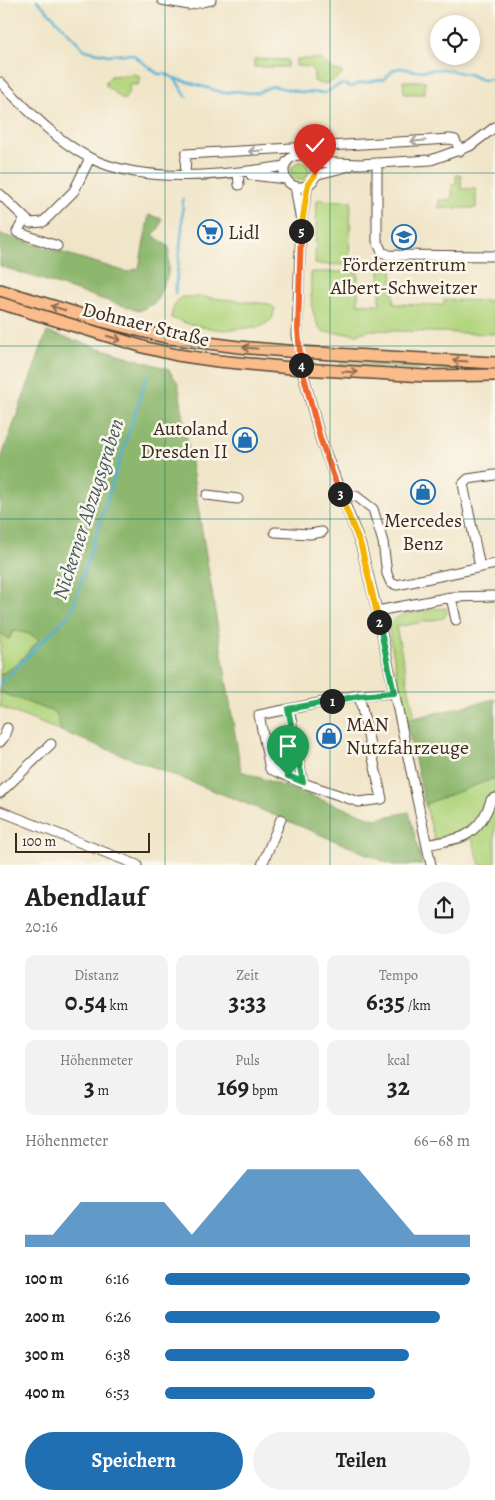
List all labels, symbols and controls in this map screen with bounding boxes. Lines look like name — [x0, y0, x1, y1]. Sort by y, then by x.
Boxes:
map controls — [430, 15, 480, 65]
button: locate — [430, 15, 480, 65]
pin — [294, 124, 336, 175]
icon: check — [301, 131, 329, 159]
one-way arrow — [411, 136, 427, 145]
one-way arrow — [248, 146, 264, 155]
pin: 5 — [288, 218, 314, 244]
supermarket icon: Lidl — [197, 219, 223, 245]
place label: Lidl — [228, 219, 260, 246]
text: 5 — [299, 222, 304, 241]
school or university icon: Förderzentrum Albert-Schweitzer — [391, 224, 417, 250]
place label: Förderzentrum Albert-Schweitzer — [330, 251, 478, 301]
street label: Dohnaer Straße — [79, 296, 212, 353]
one-way arrow — [50, 302, 66, 312]
one-way arrow — [105, 333, 121, 343]
one-way arrow — [243, 343, 259, 353]
pin: 4 — [288, 352, 314, 378]
text: 4 — [298, 356, 305, 375]
one-way arrow — [452, 356, 468, 365]
one-way arrow — [342, 367, 358, 376]
water label: Nickerner Abzugsgraben — [45, 415, 131, 603]
place label: Autoland Dresden II — [140, 415, 228, 465]
shop icon: Autoland Dresden II — [232, 427, 258, 453]
shop icon: Mercedes Benz — [410, 479, 436, 505]
pin: 3 — [328, 482, 352, 506]
text: 3 — [337, 485, 344, 504]
place label: Mercedes Benz — [384, 507, 462, 557]
pin: 2 — [366, 610, 392, 634]
text: 2 — [376, 613, 383, 632]
pin: 1 — [320, 688, 344, 714]
text: 1 — [330, 692, 335, 711]
place label: MAN Nutzfahrzeuge — [346, 711, 469, 761]
shop icon: MAN Nutzfahrzeuge — [316, 723, 342, 749]
pin — [267, 725, 309, 776]
icon: arrive — [274, 732, 302, 760]
scale bar — [15, 830, 150, 853]
text: 100 m — [22, 832, 56, 851]
text: Abendlauf — [25, 878, 146, 916]
button: share — [418, 882, 470, 934]
text: 20:16 — [25, 916, 58, 938]
text: Distanz — [74, 966, 119, 985]
text: Zeit — [236, 966, 259, 985]
text: Tempo — [379, 966, 418, 985]
text: 0.54 — [65, 985, 107, 1019]
text: 3:33 — [228, 985, 267, 1019]
text: 6:35 — [366, 985, 405, 1019]
text: km — [107, 996, 128, 1015]
text: /km — [405, 996, 431, 1015]
text: Höhenmeter — [60, 1051, 133, 1070]
text: Puls — [235, 1051, 260, 1070]
text: kcal — [387, 1051, 410, 1070]
text: 3 — [84, 1070, 95, 1104]
text: 169 — [217, 1070, 249, 1104]
text: 32 — [387, 1070, 410, 1104]
text: m — [95, 1081, 109, 1100]
text: bpm — [249, 1081, 278, 1100]
text: Höhenmeter — [25, 1130, 108, 1152]
text: 66–68 m — [414, 1130, 470, 1152]
text: 100 m — [25, 1268, 63, 1290]
text: 6:16 — [105, 1268, 129, 1290]
text: 200 m — [25, 1306, 65, 1328]
text: 6:26 — [105, 1306, 131, 1328]
text: 300 m — [25, 1344, 64, 1366]
text: 6:38 — [105, 1344, 131, 1366]
text: 400 m — [25, 1382, 65, 1404]
text: 6:53 — [105, 1382, 130, 1404]
button: Speichern — [25, 1432, 243, 1490]
button: Teilen — [253, 1432, 470, 1490]

